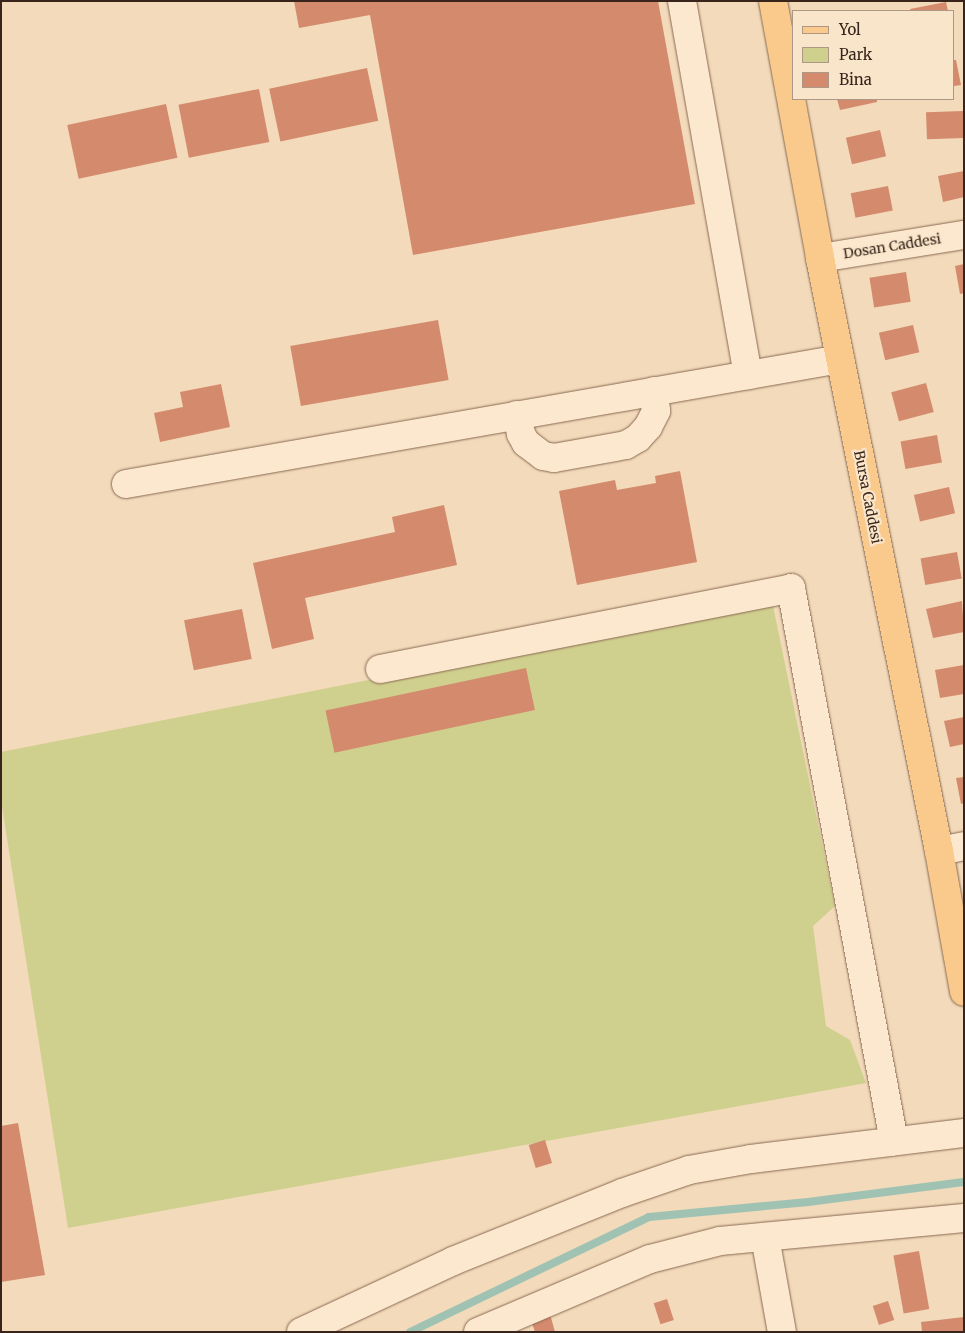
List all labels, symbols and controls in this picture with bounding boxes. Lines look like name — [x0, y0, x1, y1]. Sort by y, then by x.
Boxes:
legend — [792, 10, 955, 100]
text: Yol — [839, 20, 861, 39]
text: Park — [839, 45, 872, 64]
text: Bina — [839, 70, 872, 89]
street label: Dosan Caddesi — [842, 230, 942, 262]
street label: Bursa Caddesi — [851, 449, 885, 545]

